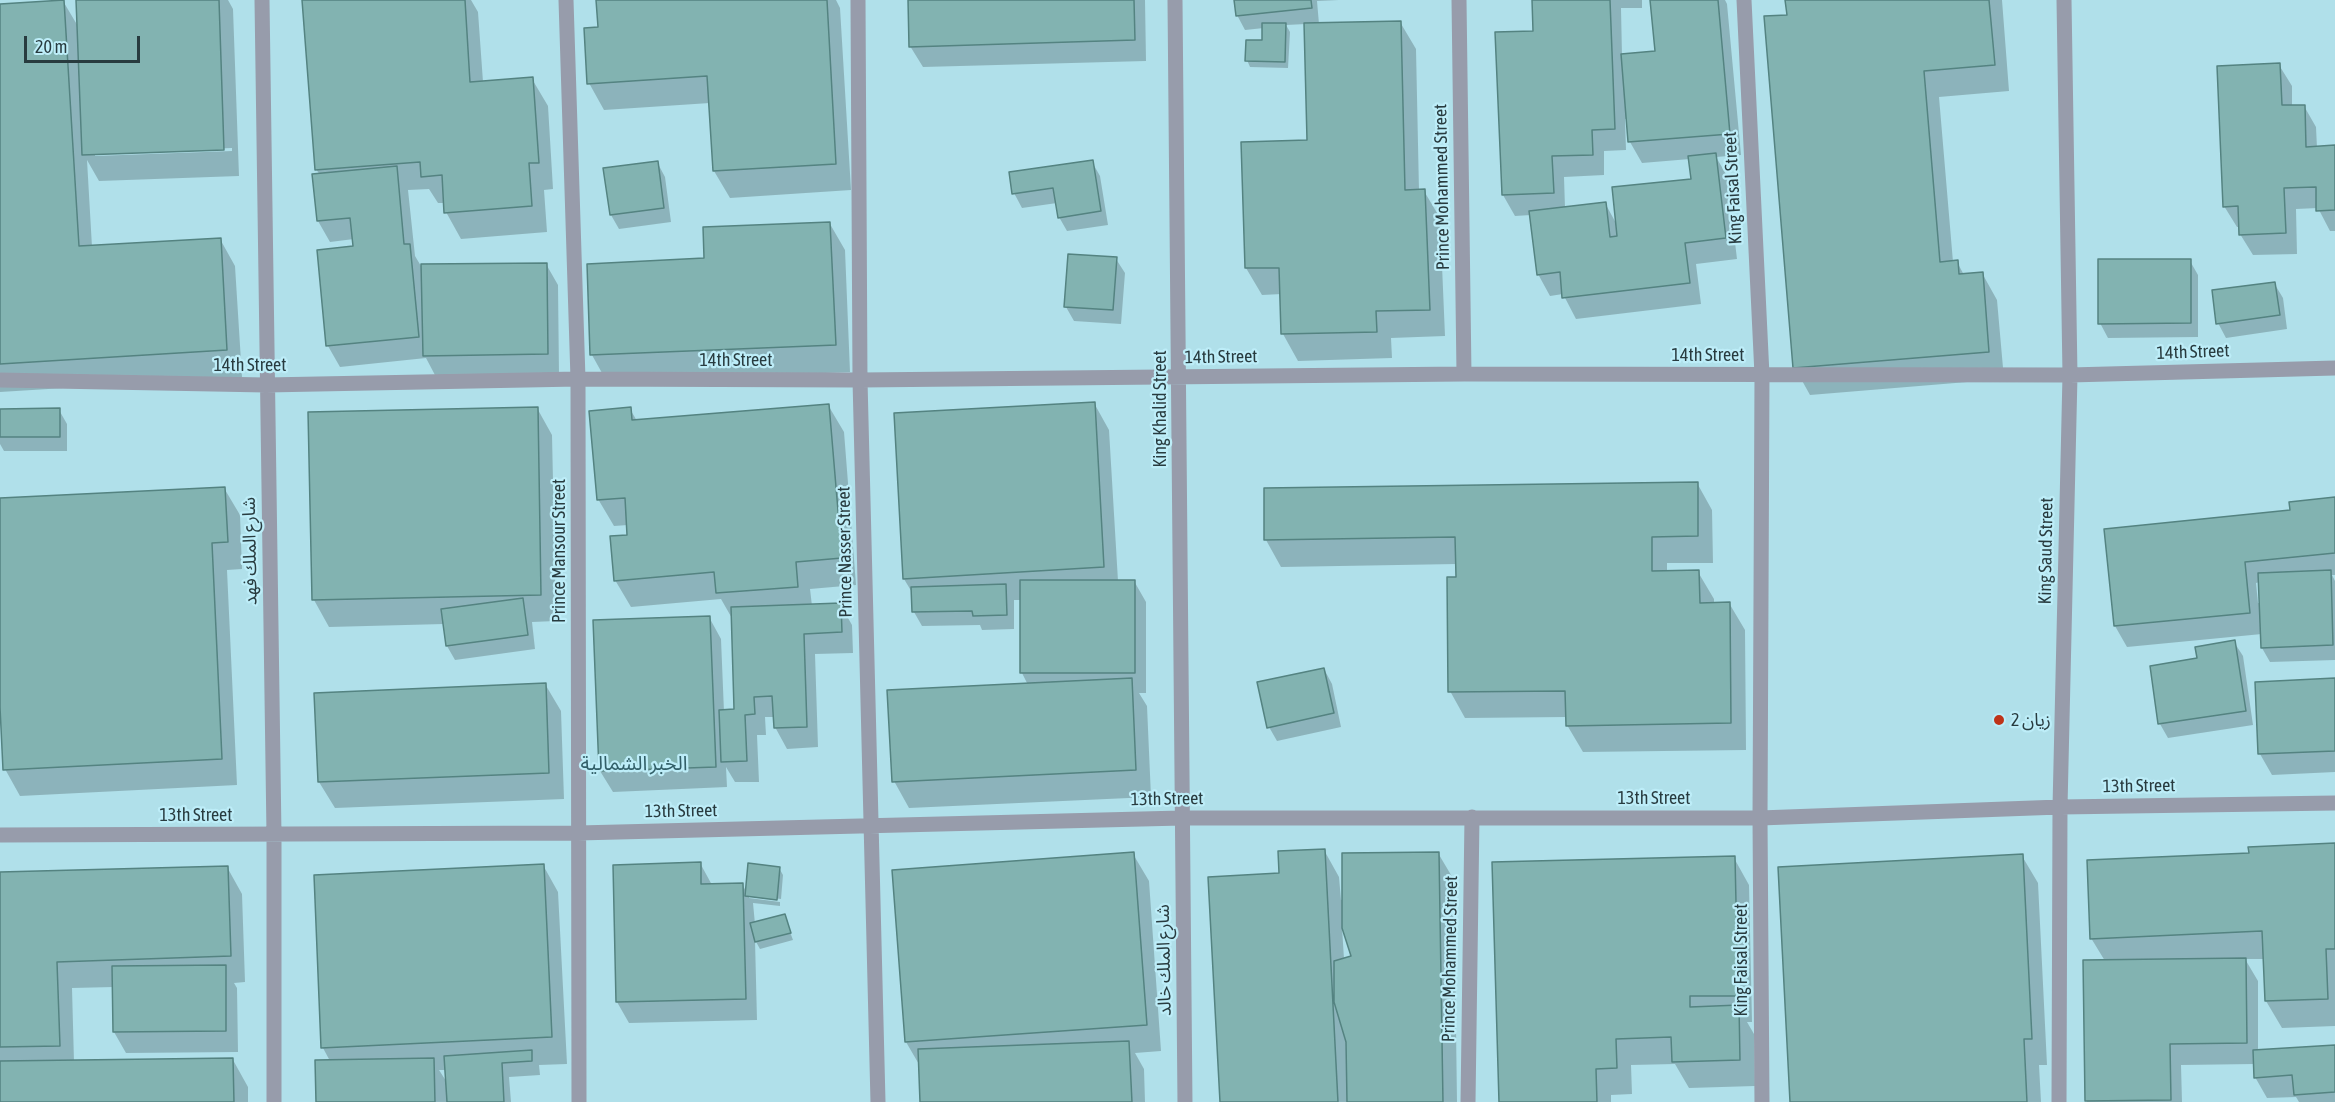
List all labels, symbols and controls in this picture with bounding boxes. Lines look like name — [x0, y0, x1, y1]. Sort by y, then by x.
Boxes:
scale bar — [27, 24, 142, 62]
text: 20 m — [35, 36, 67, 57]
street label: Prince Mohammed Street — [1430, 104, 1454, 270]
street label: King Faisal Street — [1719, 131, 1747, 245]
street label: 14th Street — [2156, 340, 2230, 364]
street label: 14th Street — [1672, 344, 1744, 366]
street label: 14th Street — [1184, 346, 1258, 368]
street label: 14th Street — [700, 349, 772, 371]
street label: King Khalid Street — [1149, 350, 1171, 468]
street label: 14th Street — [214, 354, 286, 376]
street label: Prince Mansour Street — [548, 479, 570, 623]
street label: Prince Nasser Street — [833, 486, 857, 618]
street label: شارع الملك فهد — [238, 497, 262, 605]
street label: King Saud Street — [2034, 497, 2058, 605]
place label: زيان 2 — [2011, 709, 2051, 731]
marker: زيان 2 — [1992, 713, 2006, 727]
district label: الخبر الشمالية — [581, 752, 687, 776]
street label: 13th Street — [2102, 775, 2176, 797]
street label: 13th Street — [1618, 787, 1690, 809]
street label: 13th Street — [1130, 788, 1204, 810]
street label: 13th Street — [644, 800, 718, 822]
street label: 13th Street — [160, 804, 232, 826]
street label: Prince Mohammed Street — [1438, 876, 1462, 1042]
street label: شارع الملك خالد — [1152, 904, 1176, 1016]
street label: King Faisal Street — [1730, 904, 1752, 1016]

